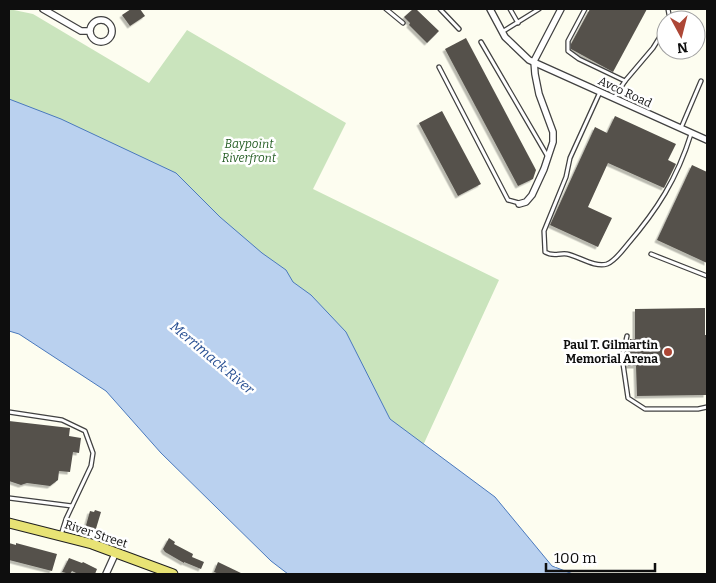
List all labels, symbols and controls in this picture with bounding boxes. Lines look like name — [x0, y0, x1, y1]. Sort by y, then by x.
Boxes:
north arrow — [656, 10, 706, 60]
text: N — [676, 38, 689, 57]
street label: Avco Road — [596, 74, 654, 110]
park label: Baypoint Riverfront — [222, 137, 277, 165]
water label: Merrimack River — [167, 318, 258, 399]
place label: Paul T. Gilmartin Memorial Arena — [563, 338, 658, 366]
marker: Paul T. Gilmartin Memorial Arena — [662, 346, 674, 358]
street label: River Street — [63, 517, 130, 551]
scale bar — [546, 540, 655, 572]
text: 100 m — [554, 549, 597, 567]

